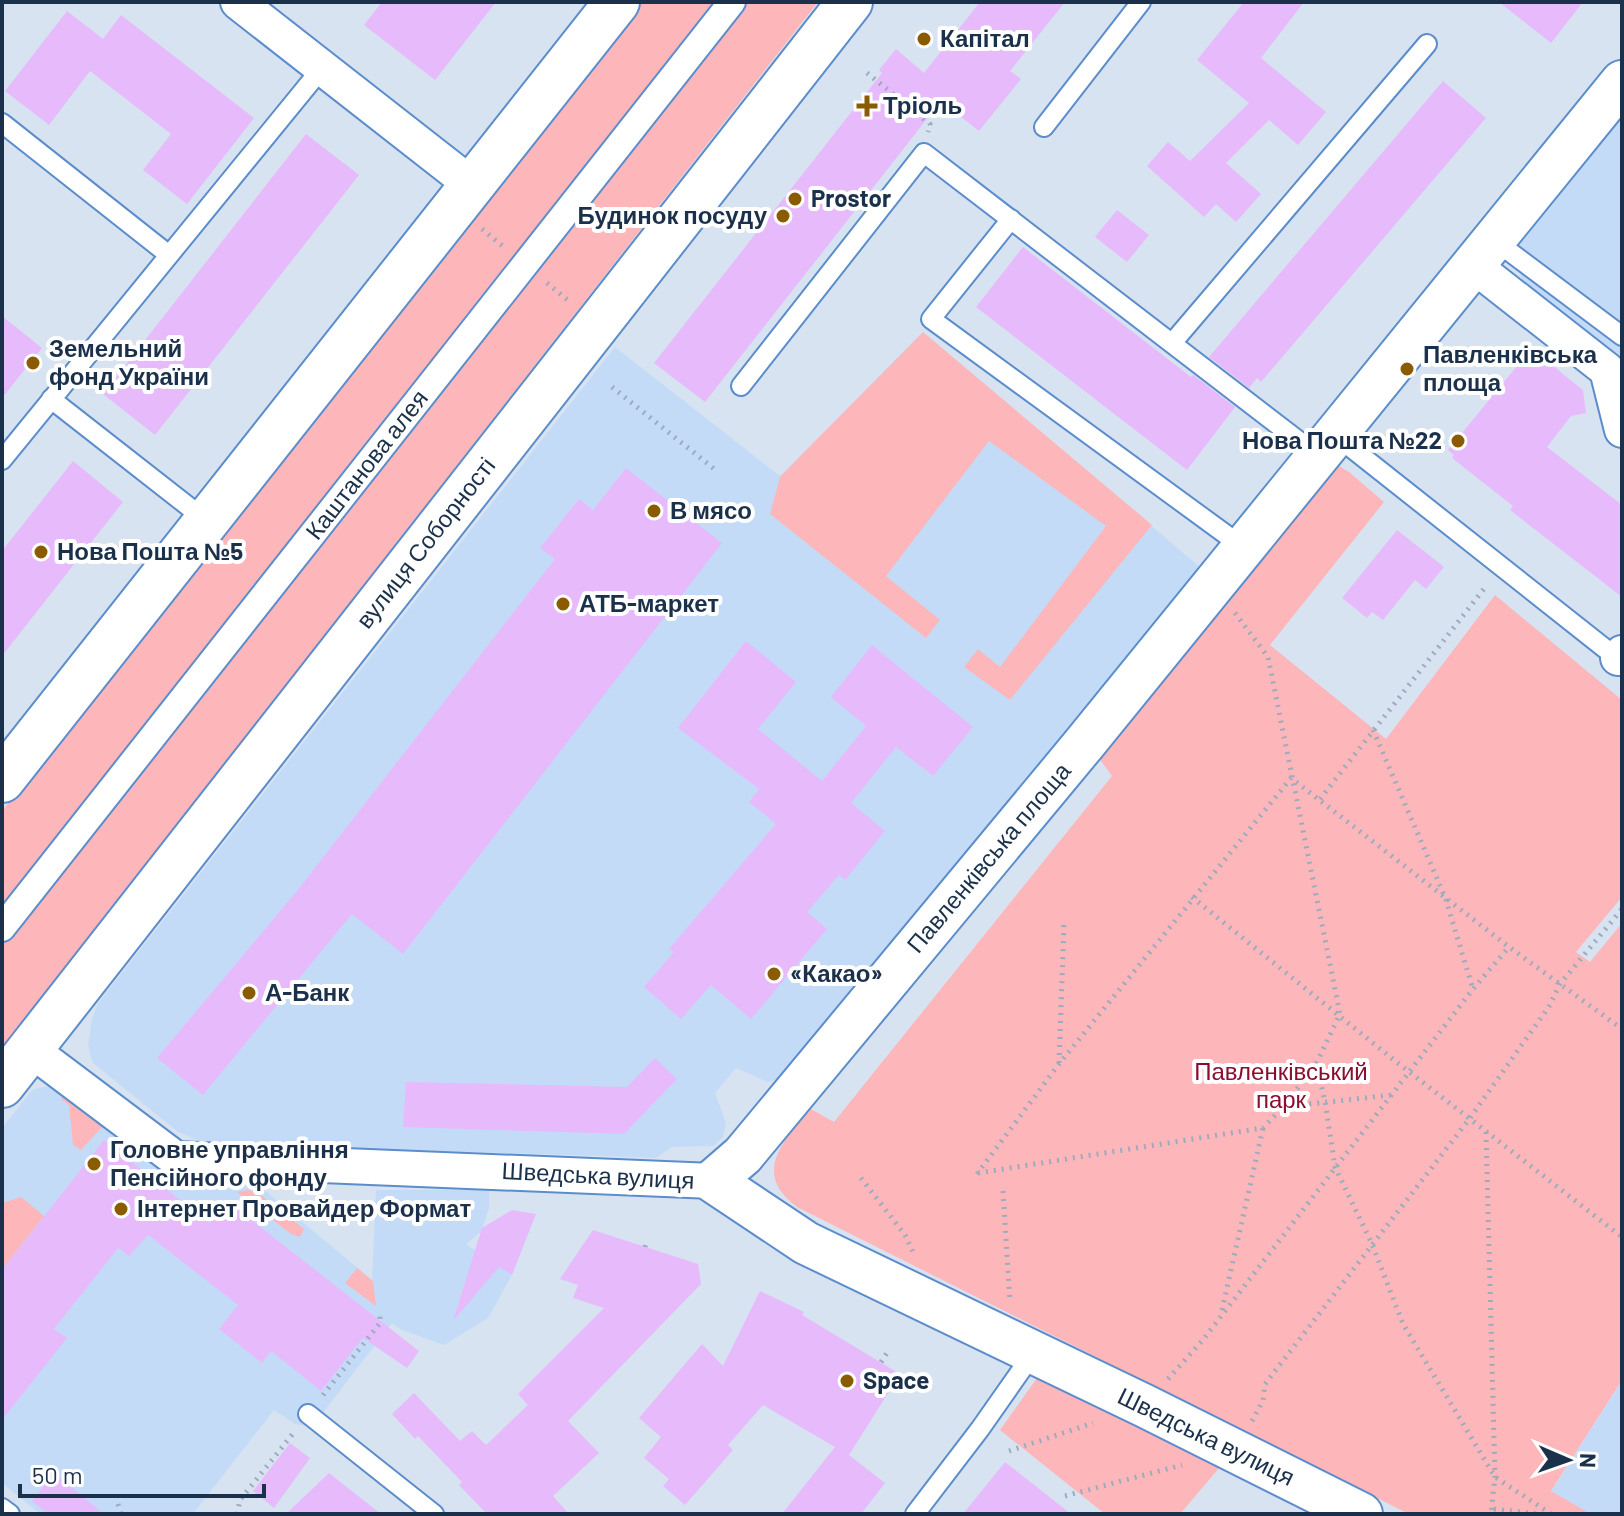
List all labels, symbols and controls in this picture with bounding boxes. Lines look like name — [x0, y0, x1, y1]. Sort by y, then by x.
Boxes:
place label: Капітал — [940, 23, 1030, 52]
marker: Капітал — [915, 30, 933, 48]
place label: Тріоль — [883, 90, 962, 119]
marker: Тріоль — [858, 97, 876, 115]
place label: Prostor — [811, 183, 891, 212]
marker: Prostor — [786, 190, 804, 208]
place label: Будинок посуду — [578, 200, 768, 229]
marker: Будинок посуду — [774, 207, 792, 225]
place label: Земельний фонд України — [49, 333, 209, 390]
place label: Павленківська площа — [1423, 339, 1598, 396]
marker: Земельний фонд України — [24, 354, 42, 372]
marker: Павленківська площа — [1398, 360, 1416, 378]
street label: Каштанова алея — [298, 384, 433, 545]
place label: Нова Пошта №22 — [1242, 425, 1442, 454]
marker: Нова Пошта №22 — [1449, 432, 1467, 450]
street label: вулиця Соборності — [349, 451, 500, 633]
place label: В мясо — [670, 495, 752, 524]
marker: В мясо — [645, 502, 663, 520]
place label: Нова Пошта №5 — [57, 536, 243, 565]
marker: Нова Пошта №5 — [32, 543, 50, 561]
place label: АТБ-маркет — [579, 588, 719, 617]
marker: АТБ-маркет — [554, 595, 572, 613]
street label: Павленківська площа — [900, 756, 1076, 958]
place label: «Какао» — [790, 958, 883, 987]
marker: «Какао» — [765, 965, 783, 983]
place label: А-Банк — [265, 977, 350, 1006]
marker: А-Банк — [240, 984, 258, 1002]
park label: Павленківський парк — [1194, 1056, 1368, 1113]
place label: Головне управління Пенсійного фонду — [110, 1134, 349, 1191]
marker: Головне управління Пенсійного фонду — [85, 1155, 103, 1173]
street label: Шведська вулиця — [501, 1155, 695, 1194]
place label: Інтернет Провайдер Формат — [137, 1193, 471, 1222]
marker: Інтернет Провайдер Формат — [112, 1200, 130, 1218]
place label: Space — [863, 1365, 929, 1394]
marker: Space — [838, 1372, 856, 1390]
street label: Шведська вулиця — [1114, 1380, 1300, 1491]
north arrow — [1528, 1420, 1608, 1500]
scale bar — [20, 1448, 264, 1498]
text: N — [1576, 1453, 1602, 1469]
text: 50 m — [32, 1460, 83, 1489]

